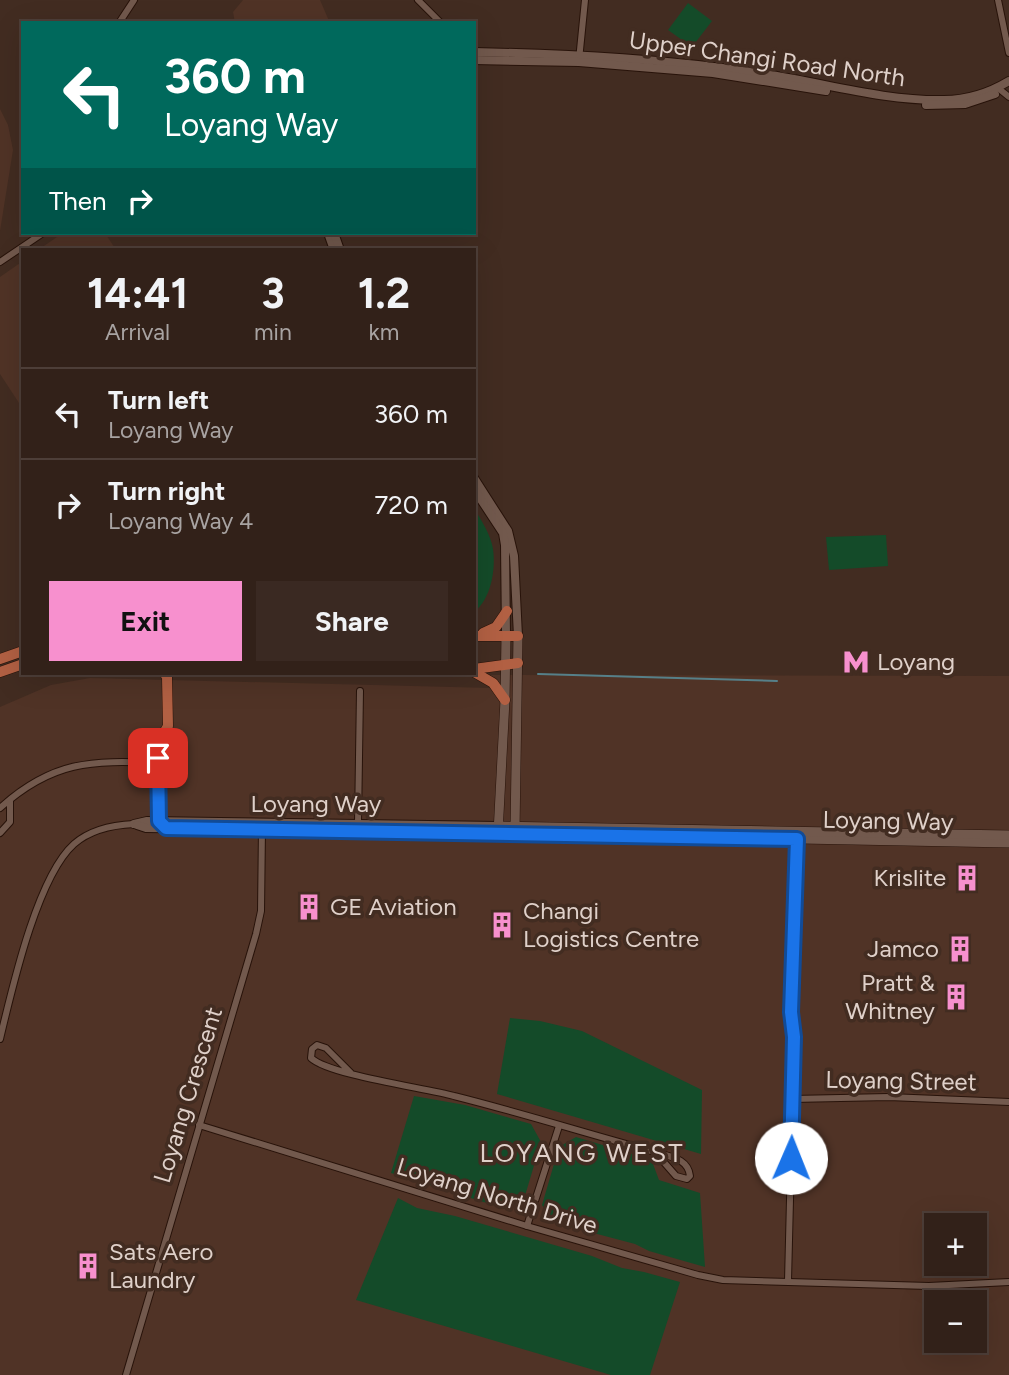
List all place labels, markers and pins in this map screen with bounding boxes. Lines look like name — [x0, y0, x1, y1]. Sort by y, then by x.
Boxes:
metro station icon: Loyang — [841, 647, 871, 677]
place label: Loyang — [877, 647, 955, 676]
pin — [128, 728, 188, 788]
place label: Krislite — [874, 863, 946, 892]
building icon: Krislite — [952, 863, 982, 893]
building icon: GE Aviation — [294, 892, 324, 922]
place label: GE Aviation — [330, 892, 457, 921]
place label: Changi Logistics Centre — [523, 896, 699, 953]
building icon: Changi Logistics Centre — [487, 910, 517, 940]
place label: Jamco — [867, 934, 939, 963]
building icon: Jamco — [945, 934, 975, 964]
place label: Pratt & Whitney — [845, 968, 936, 1025]
building icon: Pratt & Whitney — [941, 982, 971, 1012]
place label: Sats Aero Laundry — [109, 1237, 213, 1294]
building icon: Sats Aero Laundry — [73, 1251, 103, 1281]

